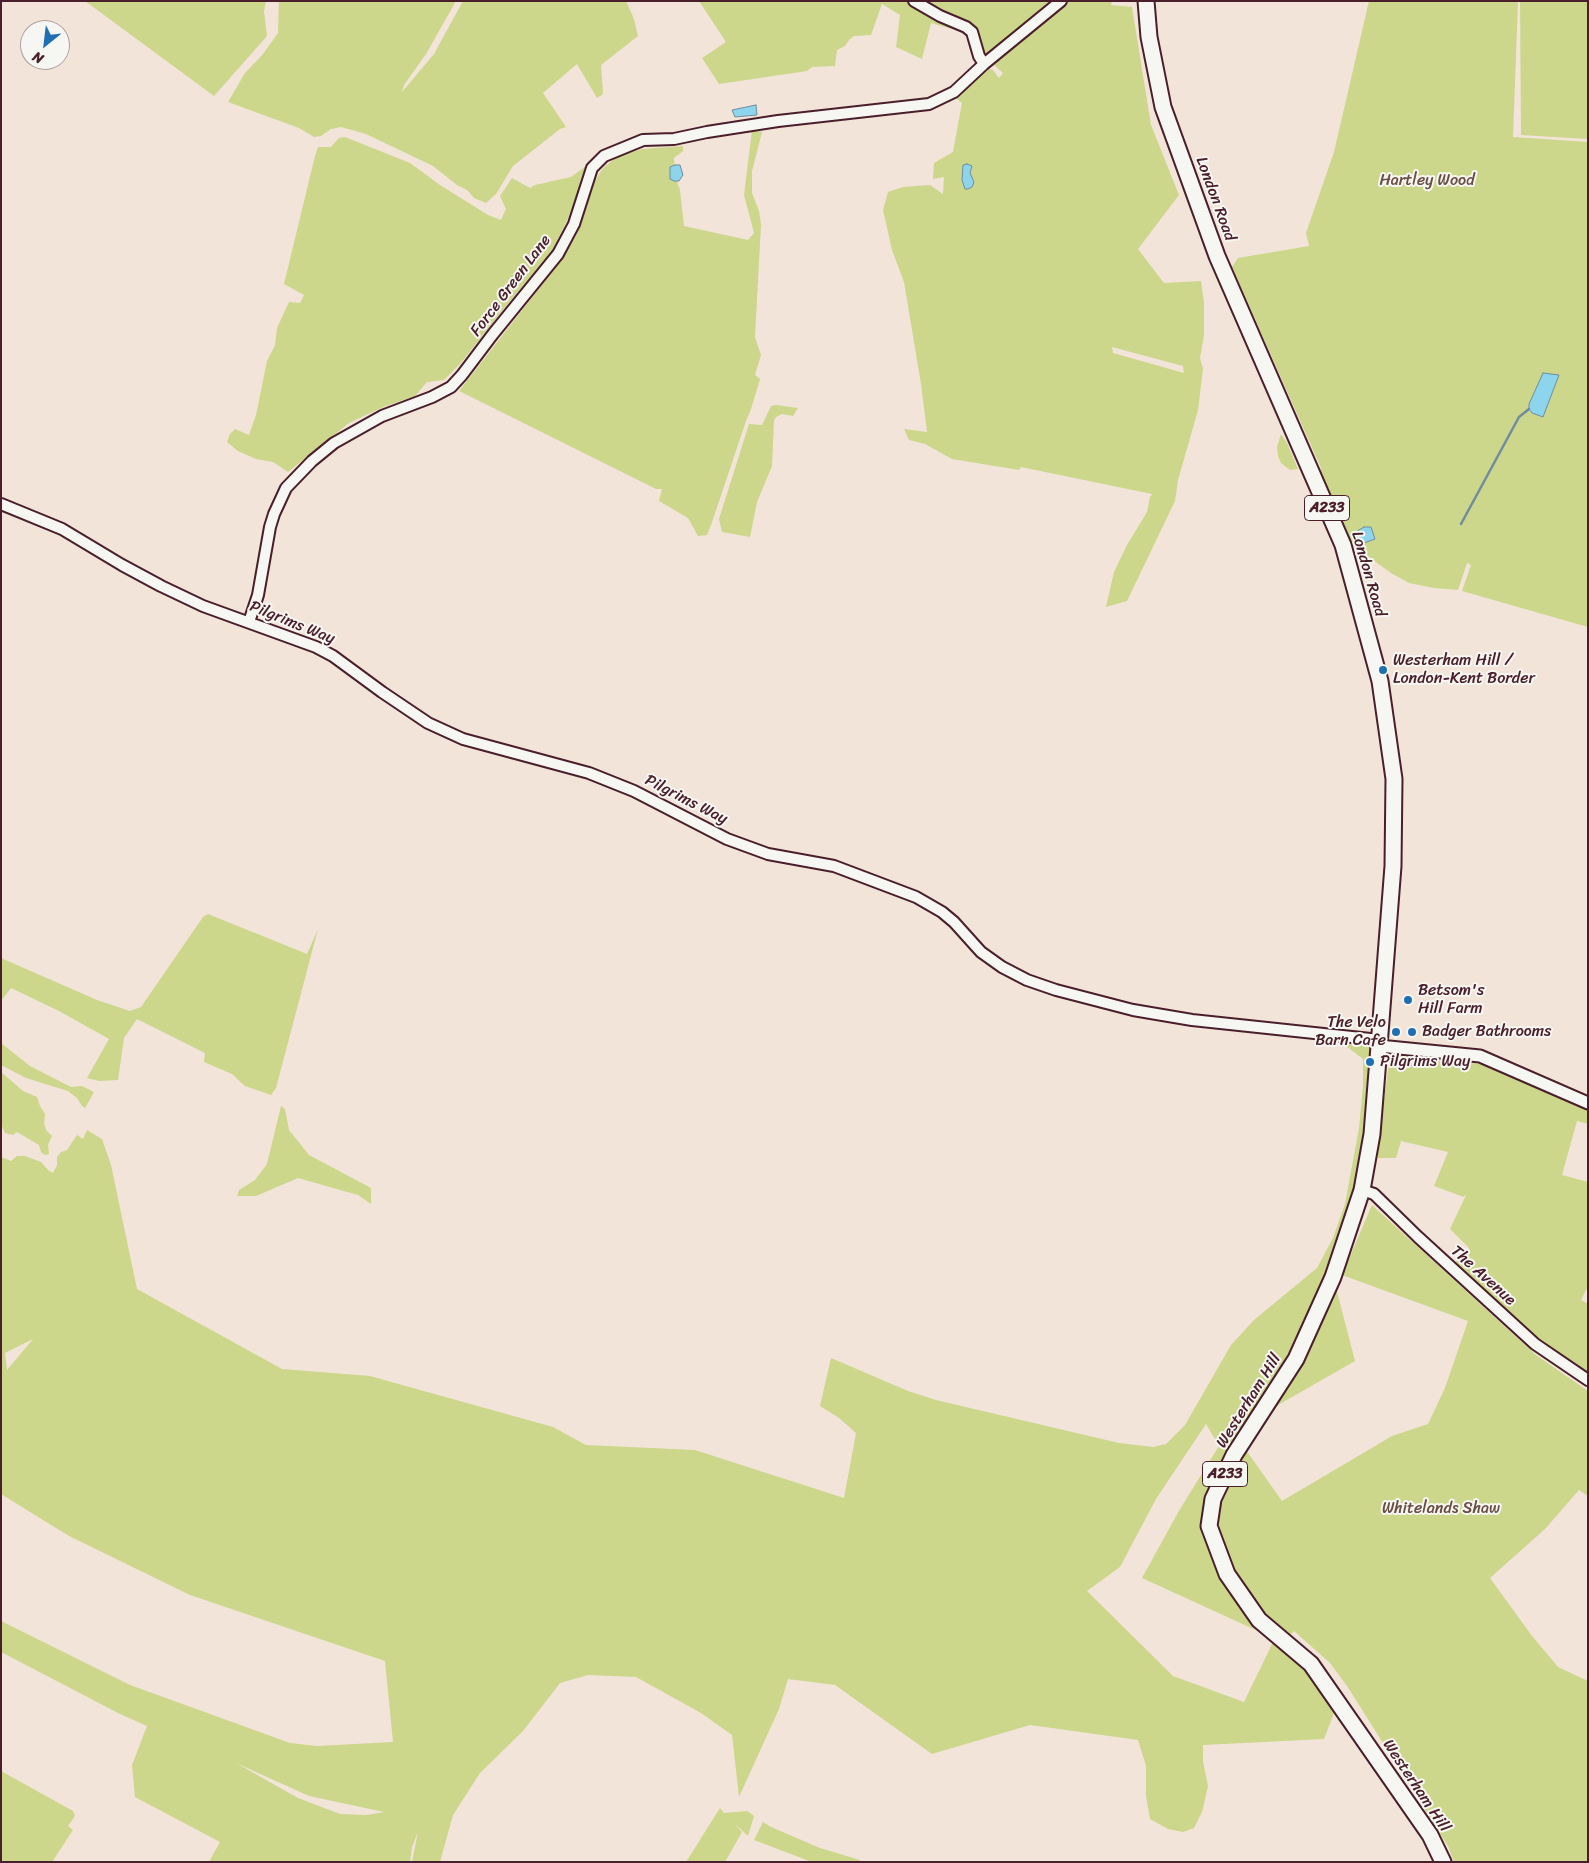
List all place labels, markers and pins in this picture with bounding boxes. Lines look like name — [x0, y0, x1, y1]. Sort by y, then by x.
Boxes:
place label: Westerham Hill / London-Kent Border — [1393, 651, 1535, 689]
marker: Westerham Hill / London-Kent Border — [1377, 664, 1389, 676]
place label: Betsom's Hill Farm — [1418, 981, 1484, 1019]
marker: Betsom's Hill Farm — [1402, 994, 1414, 1006]
place label: The Velo Barn Cafe — [1315, 1013, 1386, 1051]
place label: Badger Bathrooms — [1422, 1022, 1551, 1042]
marker: The Velo Barn Cafe — [1390, 1026, 1402, 1038]
marker: Badger Bathrooms — [1406, 1026, 1418, 1038]
place label: Pilgrims Way — [1380, 1052, 1470, 1072]
marker: Pilgrims Way — [1364, 1056, 1376, 1068]

